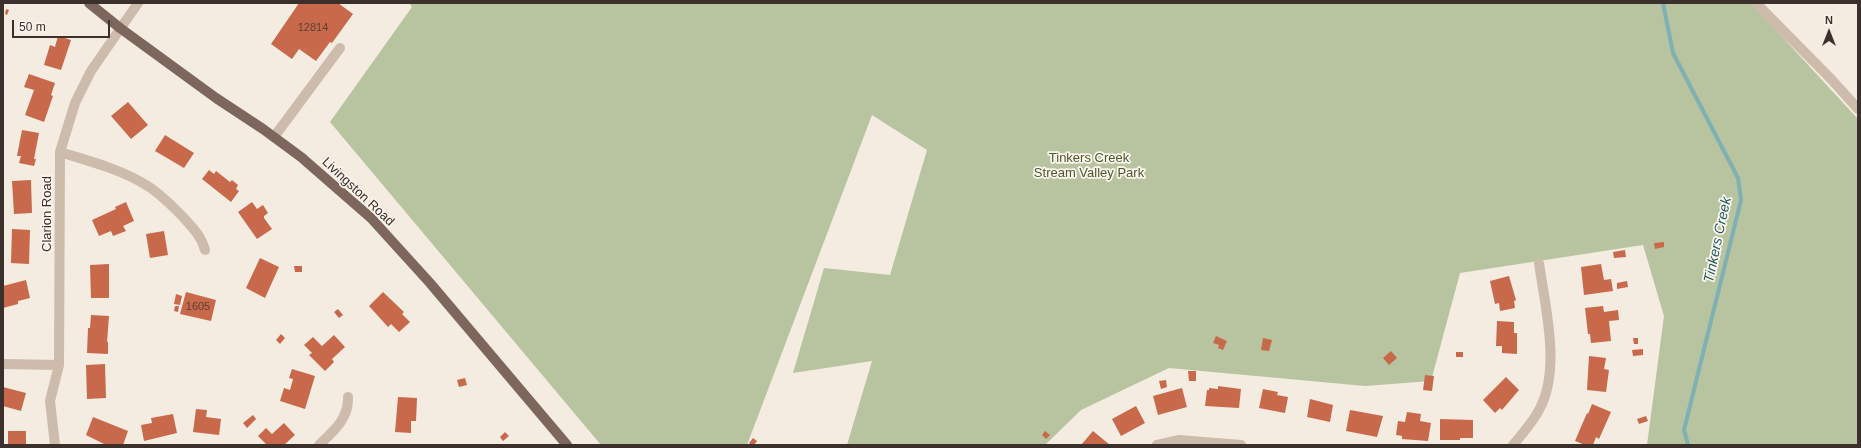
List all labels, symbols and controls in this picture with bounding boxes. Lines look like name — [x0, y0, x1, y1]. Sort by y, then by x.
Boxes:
scale bar — [14, 12, 112, 38]
north arrow — [1809, 12, 1849, 52]
text: N — [1825, 14, 1833, 26]
text: 50 m — [19, 20, 46, 34]
house number: 12814 — [298, 21, 328, 35]
park label: Tinkers Creek Stream Valley Park — [1034, 150, 1144, 181]
street label: Livingston Road — [319, 155, 397, 229]
street label: Clarion Road — [39, 176, 55, 252]
water label: Tinkers Creek — [1701, 196, 1735, 284]
house number: 1605 — [186, 300, 210, 314]

